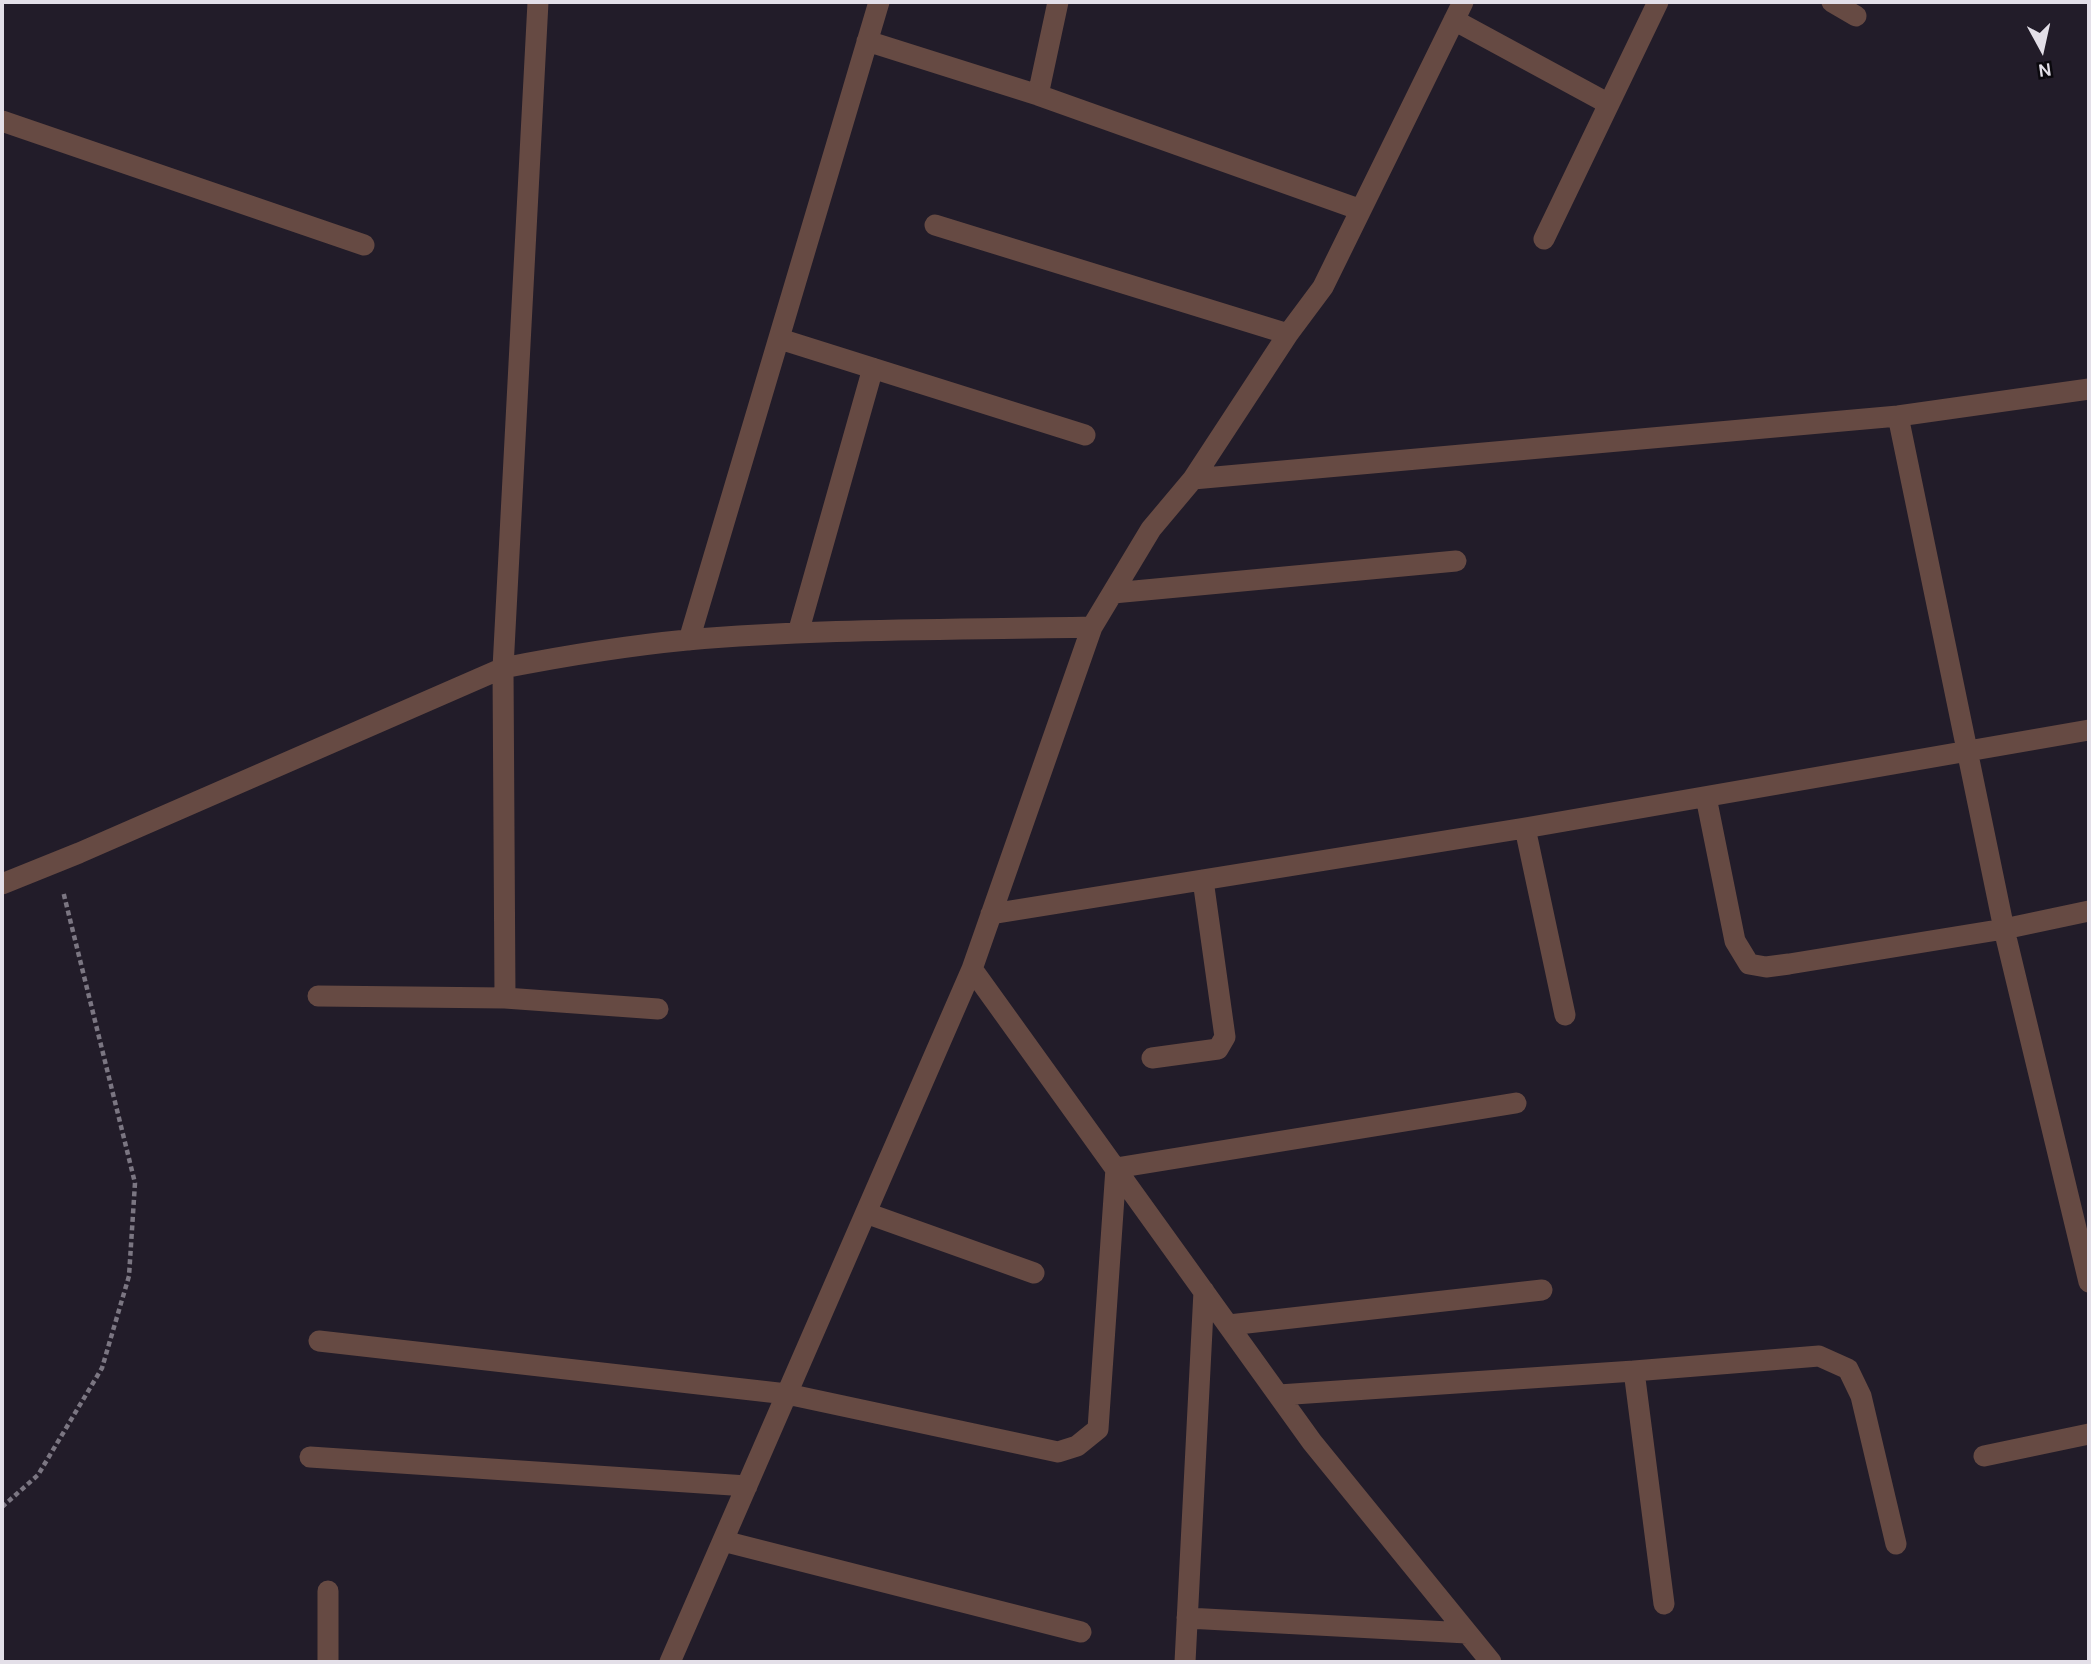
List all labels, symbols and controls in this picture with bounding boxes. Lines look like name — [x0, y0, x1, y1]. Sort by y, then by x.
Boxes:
north arrow — [2007, 14, 2077, 84]
text: N — [2037, 58, 2053, 82]

